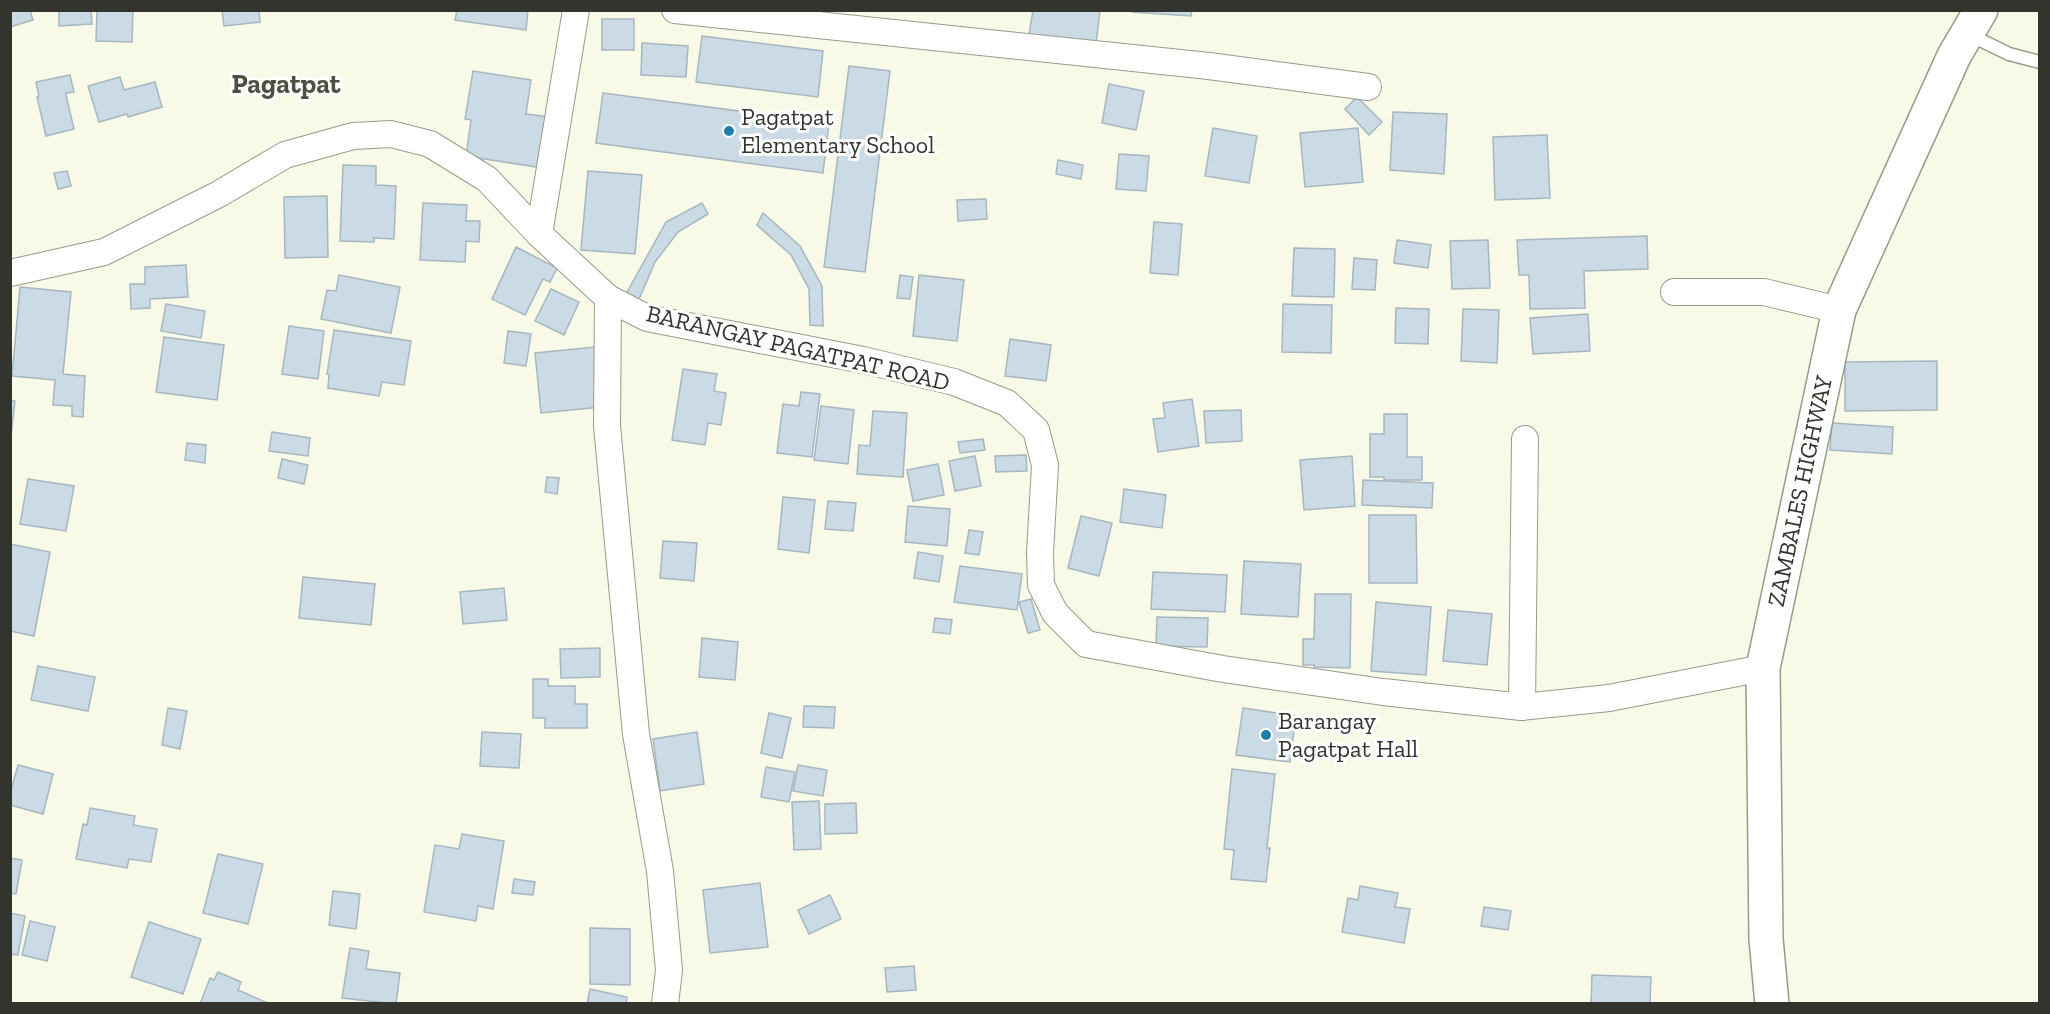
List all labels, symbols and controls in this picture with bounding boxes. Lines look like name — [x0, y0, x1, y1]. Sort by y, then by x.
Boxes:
district label: Pagatpat — [231, 68, 341, 100]
place label: Pagatpat Elementary School — [741, 102, 935, 159]
marker: Pagatpat Elementary School — [722, 124, 736, 138]
street label: BARANGAY PAGATPAT ROAD — [644, 298, 953, 397]
street label: ZAMBALES HIGHWAY — [1761, 373, 1838, 609]
place label: Barangay Pagatpat Hall — [1278, 706, 1418, 763]
marker: Barangay Pagatpat Hall — [1259, 728, 1273, 742]

